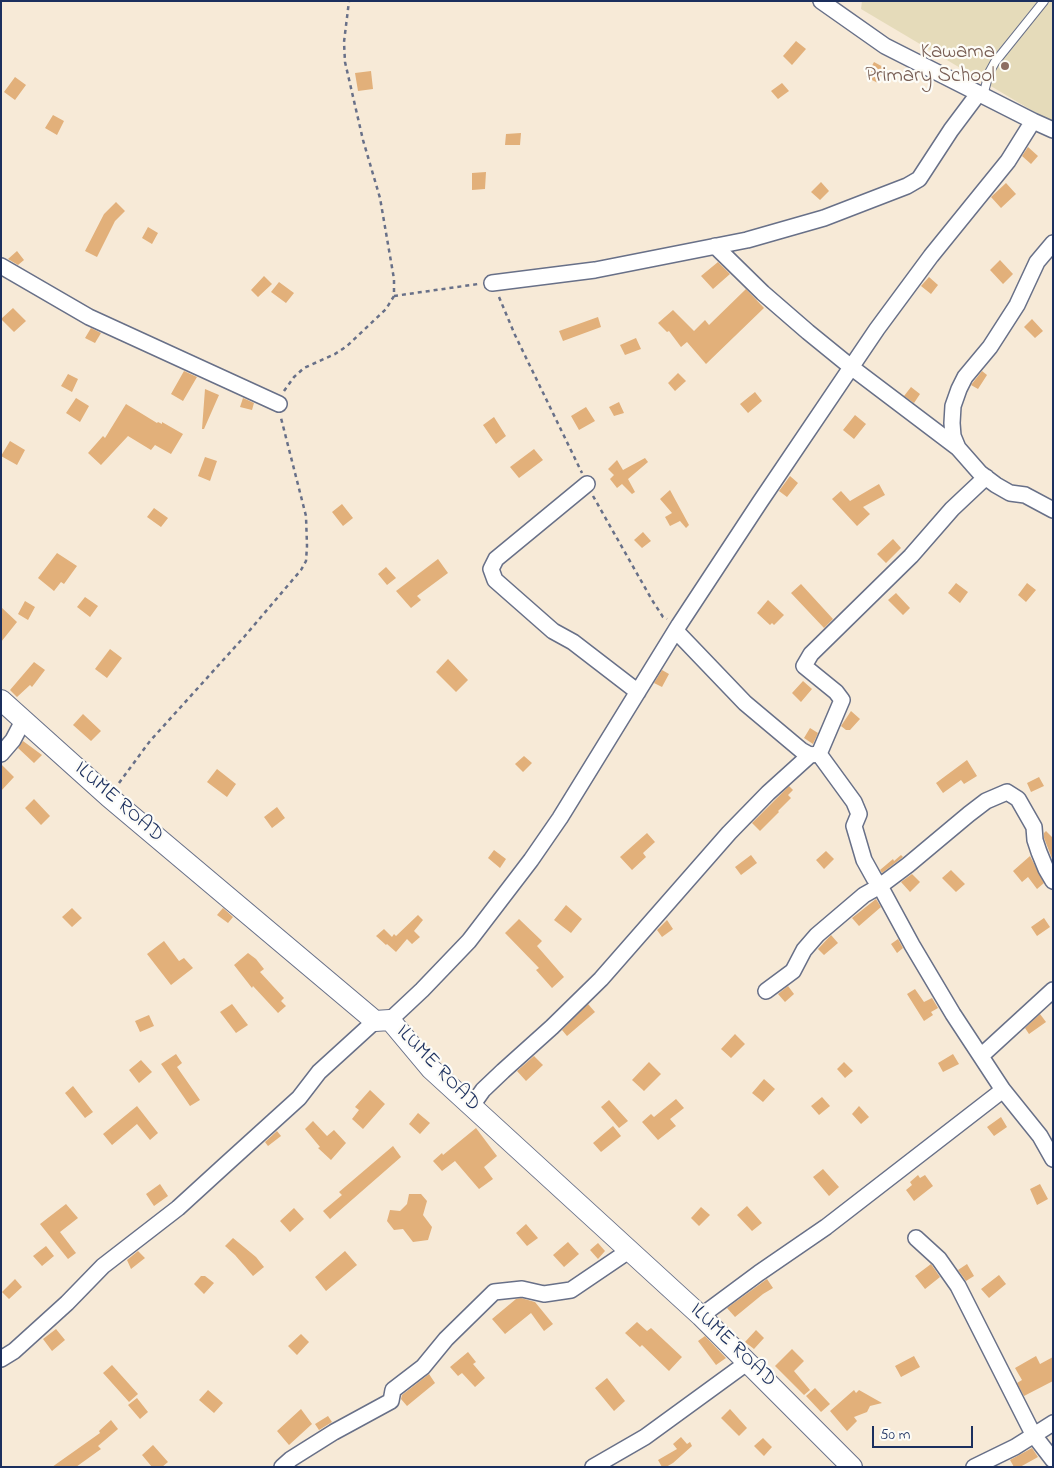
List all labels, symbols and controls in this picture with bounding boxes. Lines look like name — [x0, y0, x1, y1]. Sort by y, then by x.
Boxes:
place label: Kawama Primary School — [865, 41, 995, 91]
marker: Kawama Primary School — [999, 60, 1011, 72]
street label: ILUME ROAD — [68, 757, 168, 849]
street label: ILUME ROAD — [389, 1020, 485, 1118]
street label: ILUME ROAD — [683, 1298, 781, 1394]
scale bar — [874, 1416, 975, 1448]
text: 50 m — [880, 1424, 910, 1446]

